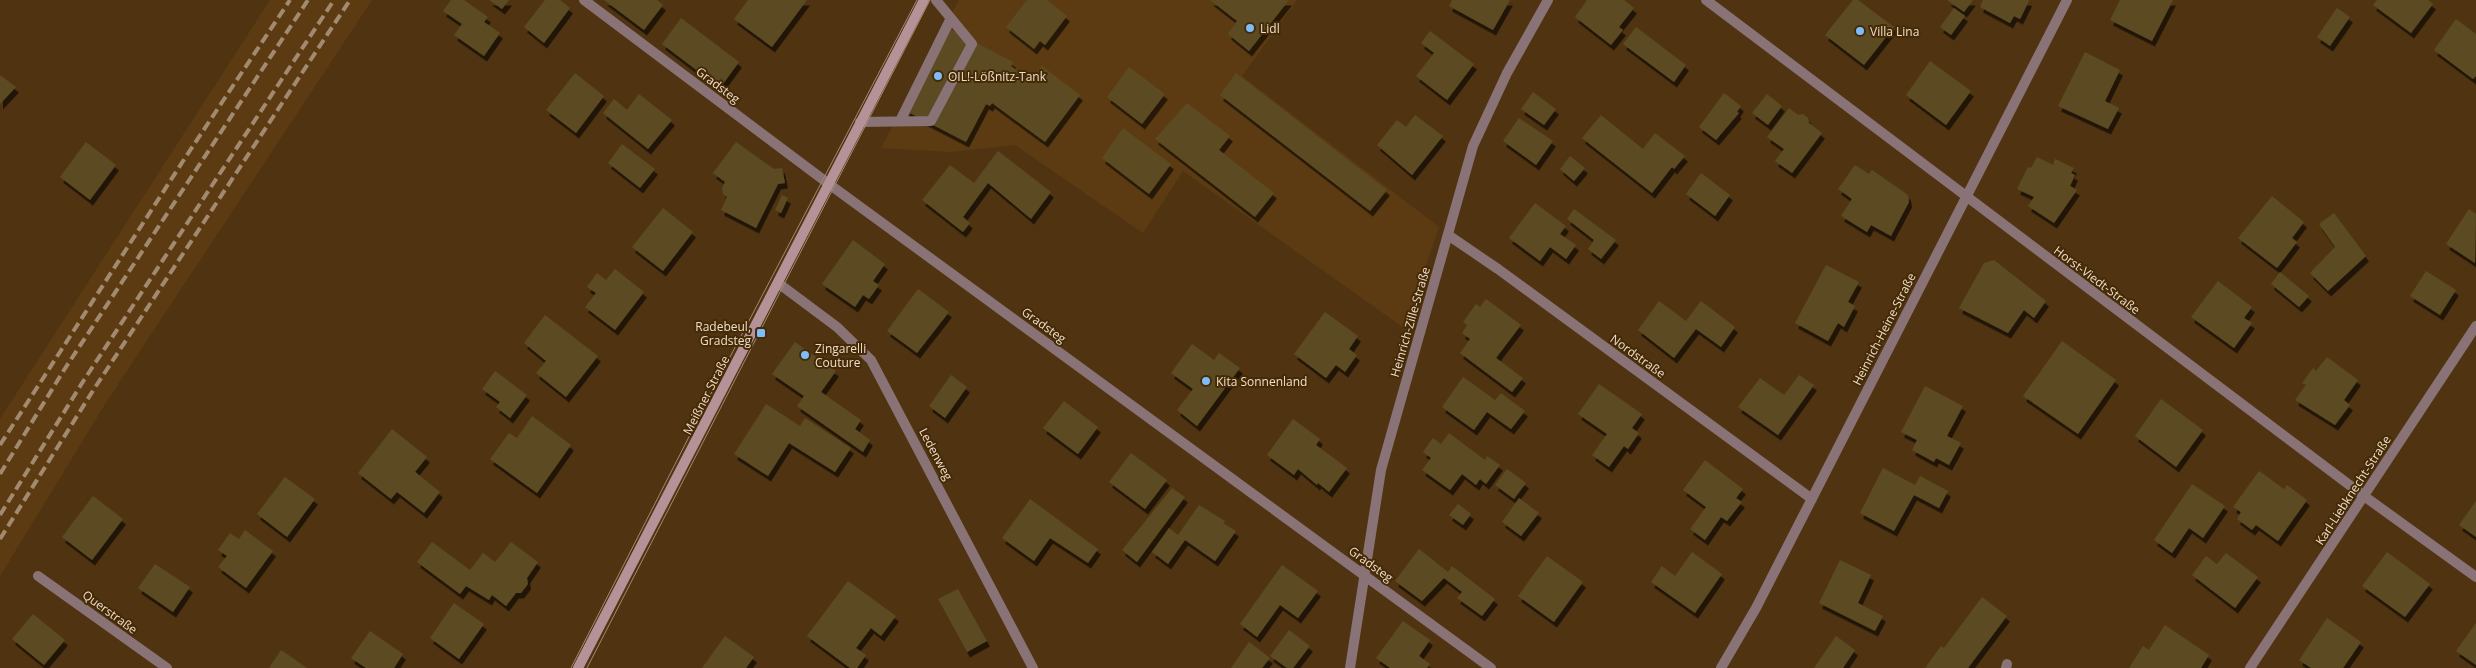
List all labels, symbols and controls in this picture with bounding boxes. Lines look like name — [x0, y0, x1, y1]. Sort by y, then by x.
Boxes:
place label: Lidl — [1260, 20, 1280, 37]
marker: Lidl — [1244, 22, 1256, 34]
place label: Villa Lina — [1870, 23, 1919, 40]
marker: Villa Lina — [1854, 25, 1866, 37]
street label: Gradsteg — [693, 63, 744, 107]
place label: OIL!-Lößnitz-Tank — [948, 68, 1047, 85]
marker: OIL!-Lößnitz-Tank — [932, 70, 944, 82]
street label: Horst-Viedt-Straße — [2050, 242, 2144, 318]
street label: Heinrich-Zille-Straße — [1386, 265, 1434, 379]
street label: Heinrich-Heine-Straße — [1848, 270, 1920, 388]
street label: Gradsteg — [1018, 303, 1070, 347]
place label: Radebeul, Gradsteg — [695, 318, 751, 349]
marker: Radebeul, Gradsteg — [755, 327, 767, 339]
street label: Nordstraße — [1607, 330, 1669, 382]
place label: Zingarelli Couture — [815, 340, 866, 371]
marker: Zingarelli Couture — [799, 349, 811, 361]
street label: Meißner Straße — [679, 352, 733, 438]
place label: Kita Sonnenland — [1216, 373, 1307, 390]
marker: Kita Sonnenland — [1200, 375, 1212, 387]
street label: Ledenweg — [915, 425, 957, 484]
street label: Karl-Liebknecht-Straße — [2311, 432, 2395, 548]
street label: Gradsteg — [1345, 542, 1397, 586]
street label: Querstraße — [79, 586, 141, 638]

